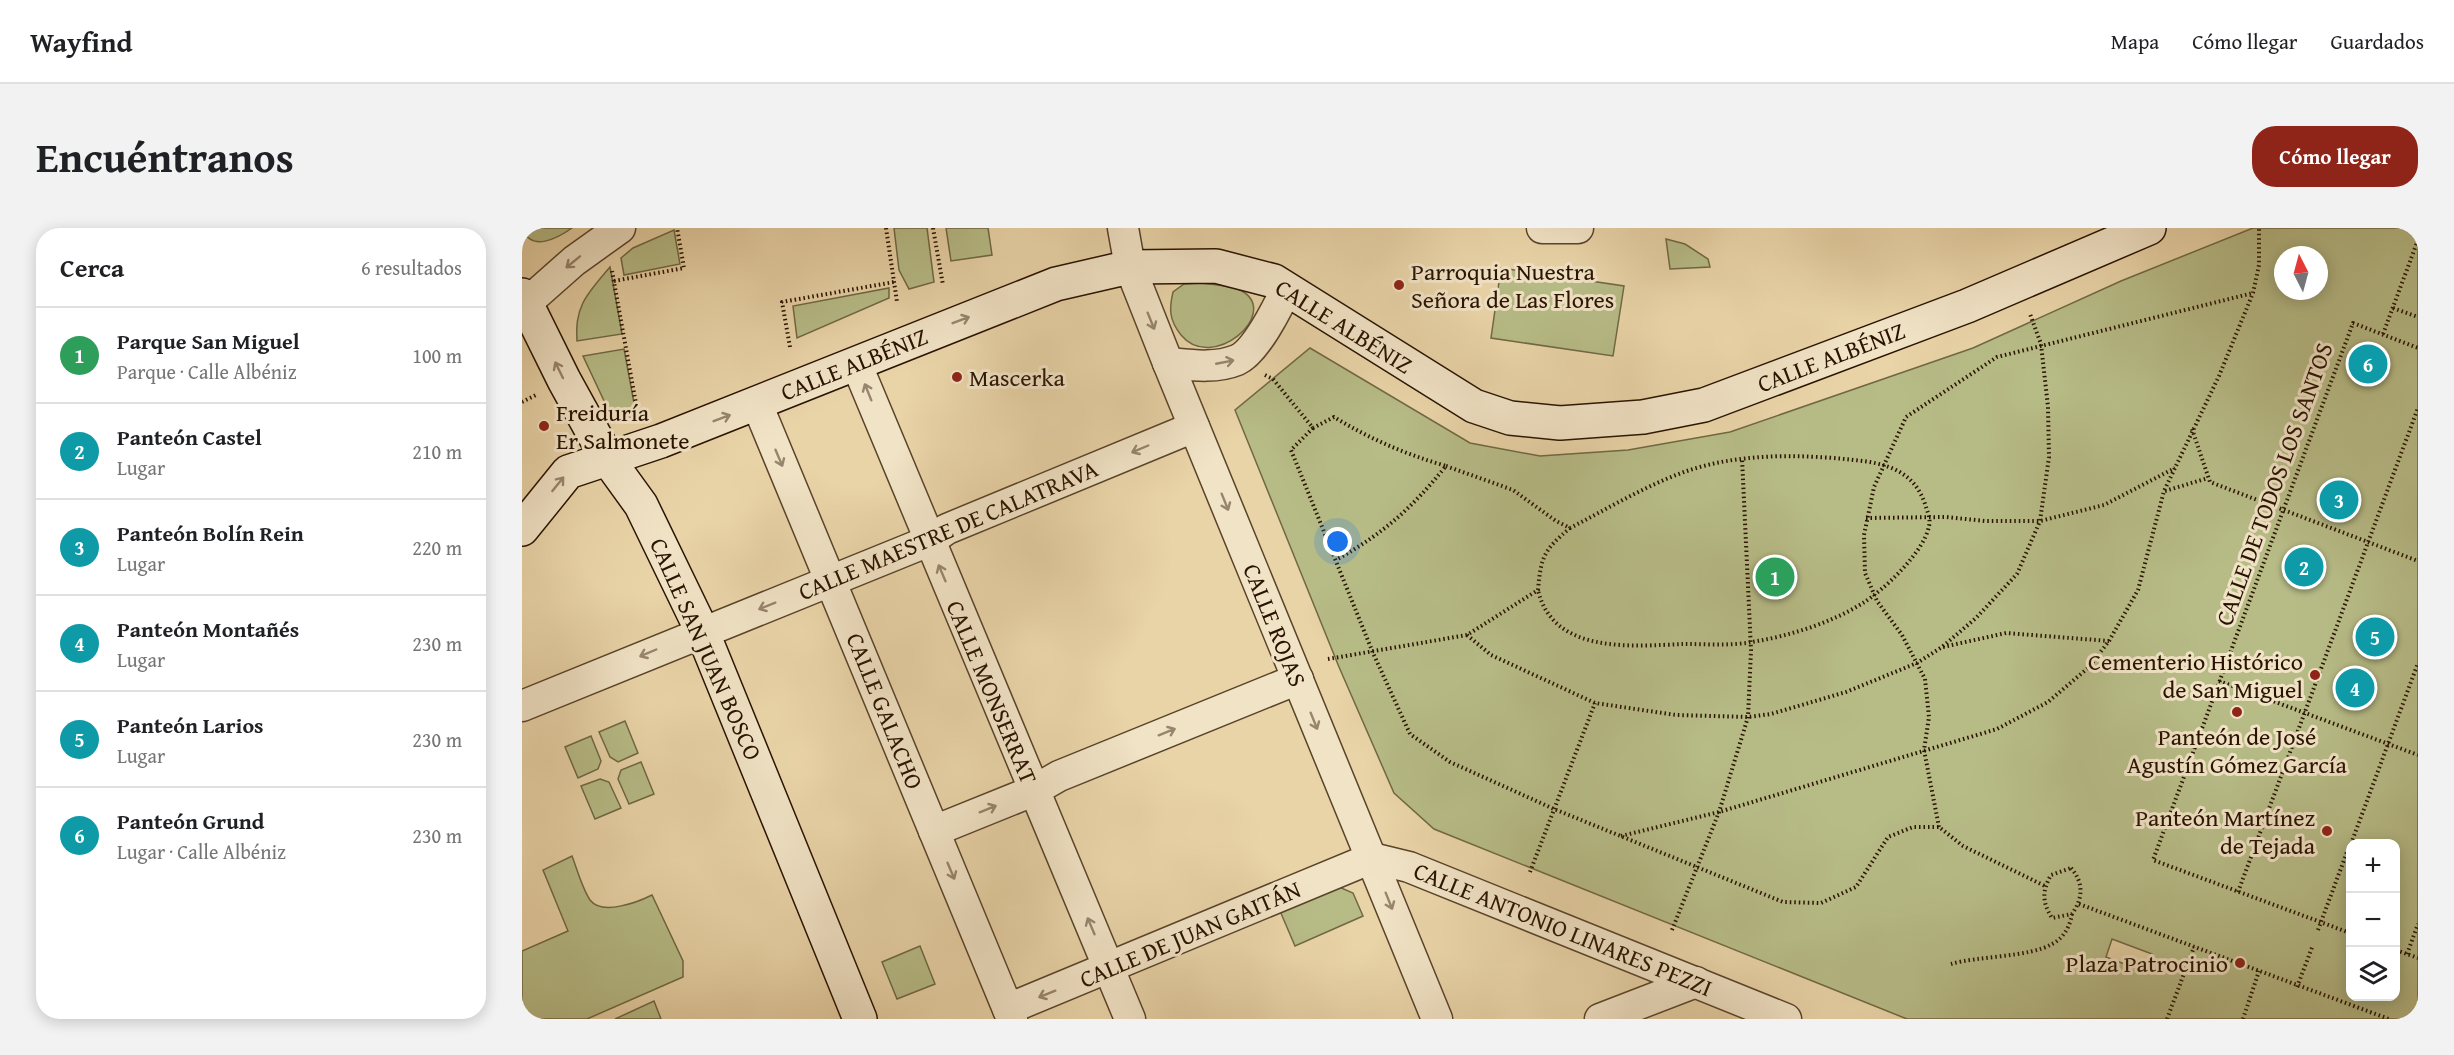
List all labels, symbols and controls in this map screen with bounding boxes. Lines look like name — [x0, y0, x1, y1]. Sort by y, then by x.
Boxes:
text: Wayfind — [30, 21, 132, 62]
text: Mapa — [2111, 26, 2159, 57]
text: Cómo llegar — [2192, 26, 2297, 57]
text: Guardados — [2330, 26, 2424, 57]
text: Encuéntranos — [36, 126, 294, 187]
button: Cómo llegar — [2252, 126, 2418, 187]
north arrow — [2274, 246, 2328, 300]
text: Cerca — [60, 248, 124, 287]
text: 6 resultados — [361, 253, 462, 282]
place label: Parroquia Nuestra Señora de Las Flores — [1411, 254, 1614, 317]
one-way arrow — [565, 255, 581, 268]
street label: CALLE ALBÉNIZ — [1269, 270, 1419, 382]
marker: Parroquia Nuestra Señora de Las Flores — [1392, 278, 1406, 292]
one-way arrow — [1146, 311, 1157, 330]
street label: CALLE ALBÉNIZ — [1752, 313, 1910, 401]
one-way arrow — [951, 314, 970, 325]
street label: CALLE ALBÉNIZ — [775, 319, 933, 409]
text: Parque San Miguel — [117, 325, 300, 357]
street label: CALLE DE TODOS LOS SANTOS — [2206, 338, 2342, 630]
text: 1 — [74, 341, 85, 370]
text: 100 m — [412, 341, 462, 370]
pin: 6 — [2348, 342, 2388, 386]
one-way arrow — [1215, 356, 1235, 367]
text: Parque · Calle Albéniz — [117, 357, 296, 386]
place label: Mascerka — [969, 360, 1066, 395]
one-way arrow — [552, 361, 564, 379]
marker: Mascerka — [950, 370, 964, 384]
one-way arrow — [862, 384, 873, 402]
place label: Freiduría Er Salmonete — [556, 395, 689, 458]
one-way arrow — [712, 411, 731, 422]
marker: Freiduría Er Salmonete — [537, 419, 551, 433]
text: Panteón Castel — [117, 421, 262, 453]
text: 2 — [74, 437, 85, 466]
text: 210 m — [412, 437, 462, 466]
one-way arrow — [1131, 444, 1149, 455]
one-way arrow — [774, 448, 785, 467]
street label: CALLE MAESTRE DE CALATRAVA — [793, 451, 1104, 609]
text: Lugar — [117, 453, 165, 482]
one-way arrow — [552, 477, 565, 493]
pin: 3 — [2320, 478, 2358, 522]
one-way arrow — [1220, 492, 1231, 510]
text: Panteón Bolín Rein — [117, 517, 304, 549]
your location — [1323, 527, 1352, 556]
street label: CALLE SAN JUAN BOSCO — [641, 532, 771, 766]
text: 3 — [74, 533, 85, 562]
text: 220 m — [412, 533, 462, 562]
pin: 2 — [2284, 544, 2324, 590]
text: Lugar — [117, 549, 165, 578]
pin: 1 — [1756, 554, 1794, 600]
street label: CALLE ROJAS — [1234, 558, 1316, 692]
one-way arrow — [936, 564, 947, 582]
street label: CALLE MONSERRAT — [938, 595, 1046, 789]
one-way arrow — [758, 601, 777, 612]
text: Panteón Montañés — [117, 613, 299, 645]
pin: 5 — [2356, 614, 2394, 660]
street label: CALLE GALACHO — [838, 628, 932, 794]
text: 4 — [74, 629, 85, 658]
text: 230 m — [412, 629, 462, 658]
place label: Cementerio Histórico de San Miguel — [2088, 644, 2303, 707]
text: Lugar — [117, 645, 165, 674]
one-way arrow — [639, 648, 658, 659]
pin: 4 — [2336, 666, 2374, 710]
marker: Cementerio Histórico de San Miguel — [2308, 668, 2322, 682]
marker: Panteón de José Agustín Gómez García — [2230, 705, 2244, 719]
text: Panteón Larios — [117, 709, 264, 741]
one-way arrow — [1310, 711, 1321, 730]
place label: Panteón de José Agustín Gómez García — [2127, 719, 2348, 782]
text: 5 — [74, 725, 85, 754]
text: 230 m — [412, 725, 462, 754]
one-way arrow — [1158, 726, 1176, 737]
text: Lugar — [117, 741, 165, 770]
place label: Panteón Martínez de Tejada — [2135, 800, 2316, 863]
one-way arrow — [979, 803, 997, 814]
text: Panteón Grund — [117, 805, 264, 837]
text: 6 — [74, 821, 85, 850]
text: 230 m — [412, 821, 462, 850]
marker: Panteón Martínez de Tejada — [2320, 824, 2334, 838]
text: Lugar · Calle Albéniz — [117, 837, 286, 866]
map controls — [2346, 839, 2400, 1001]
button: + — [2346, 839, 2400, 893]
street label: CALLE ANTONIO LINARES PEZZI — [1409, 853, 1717, 1005]
one-way arrow — [946, 861, 957, 880]
street label: CALLE DE JUAN GAITÁN — [1074, 871, 1306, 996]
one-way arrow — [1385, 891, 1396, 910]
button: − — [2346, 893, 2400, 947]
one-way arrow — [1085, 918, 1096, 936]
place label: Plaza Patrocinio — [2066, 946, 2228, 981]
button: layers — [2346, 947, 2400, 1001]
marker: Plaza Patrocinio — [2233, 956, 2247, 970]
one-way arrow — [1038, 989, 1056, 1000]

